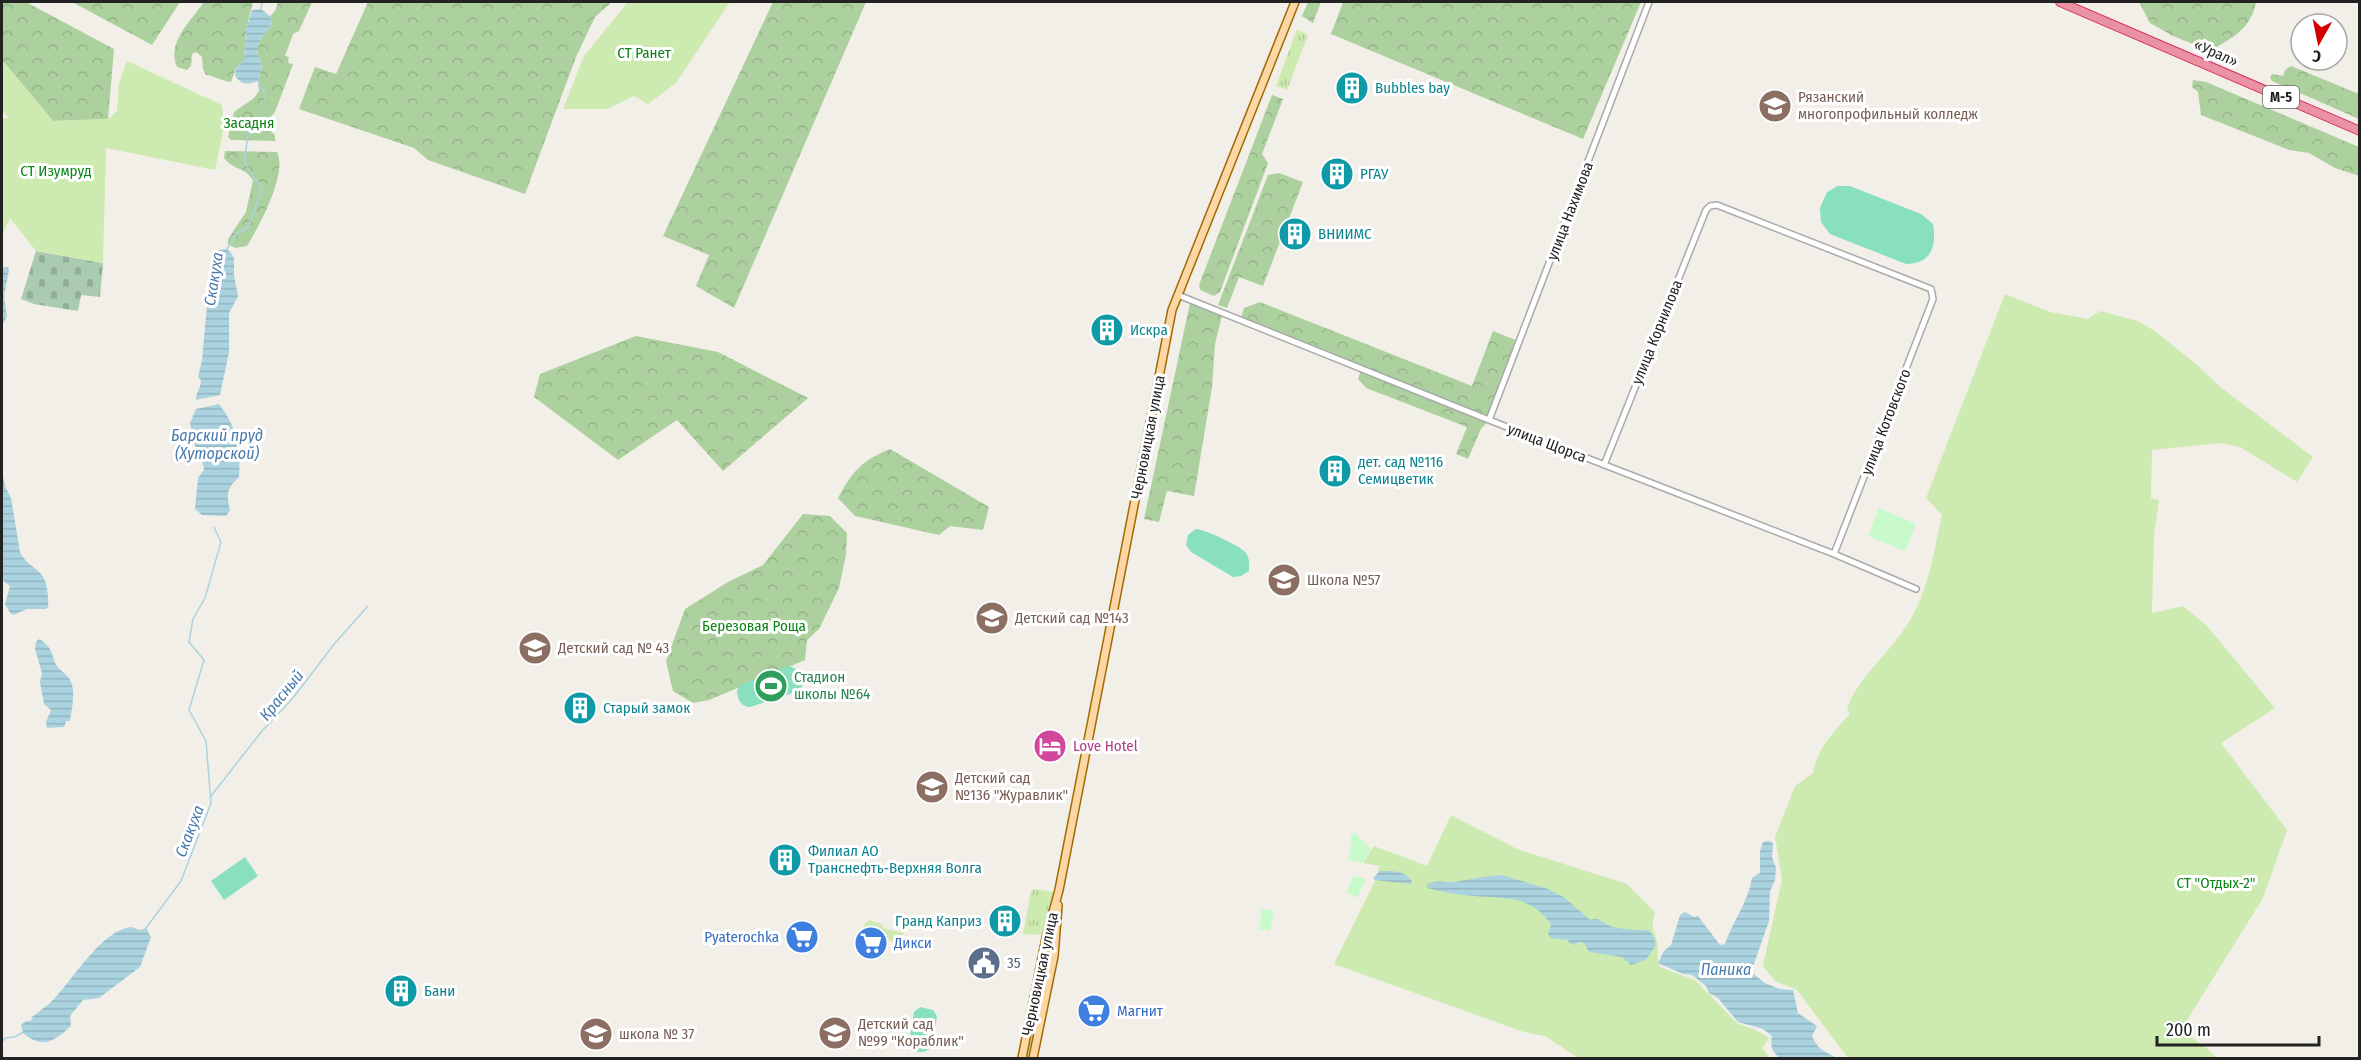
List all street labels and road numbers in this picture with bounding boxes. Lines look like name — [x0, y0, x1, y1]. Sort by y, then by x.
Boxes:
street label: «Урал» — [2191, 35, 2241, 71]
road number: М-5 — [2263, 86, 2299, 108]
street label: улица Нахимова — [1543, 159, 1597, 263]
street label: улица Корнилова — [1628, 277, 1686, 387]
street label: улица Котовского — [1858, 366, 1915, 478]
street label: Черновицкая улица — [1127, 374, 1169, 500]
street label: улица Щорса — [1505, 420, 1589, 466]
street label: Черновицкая улица — [1018, 911, 1062, 1037]

